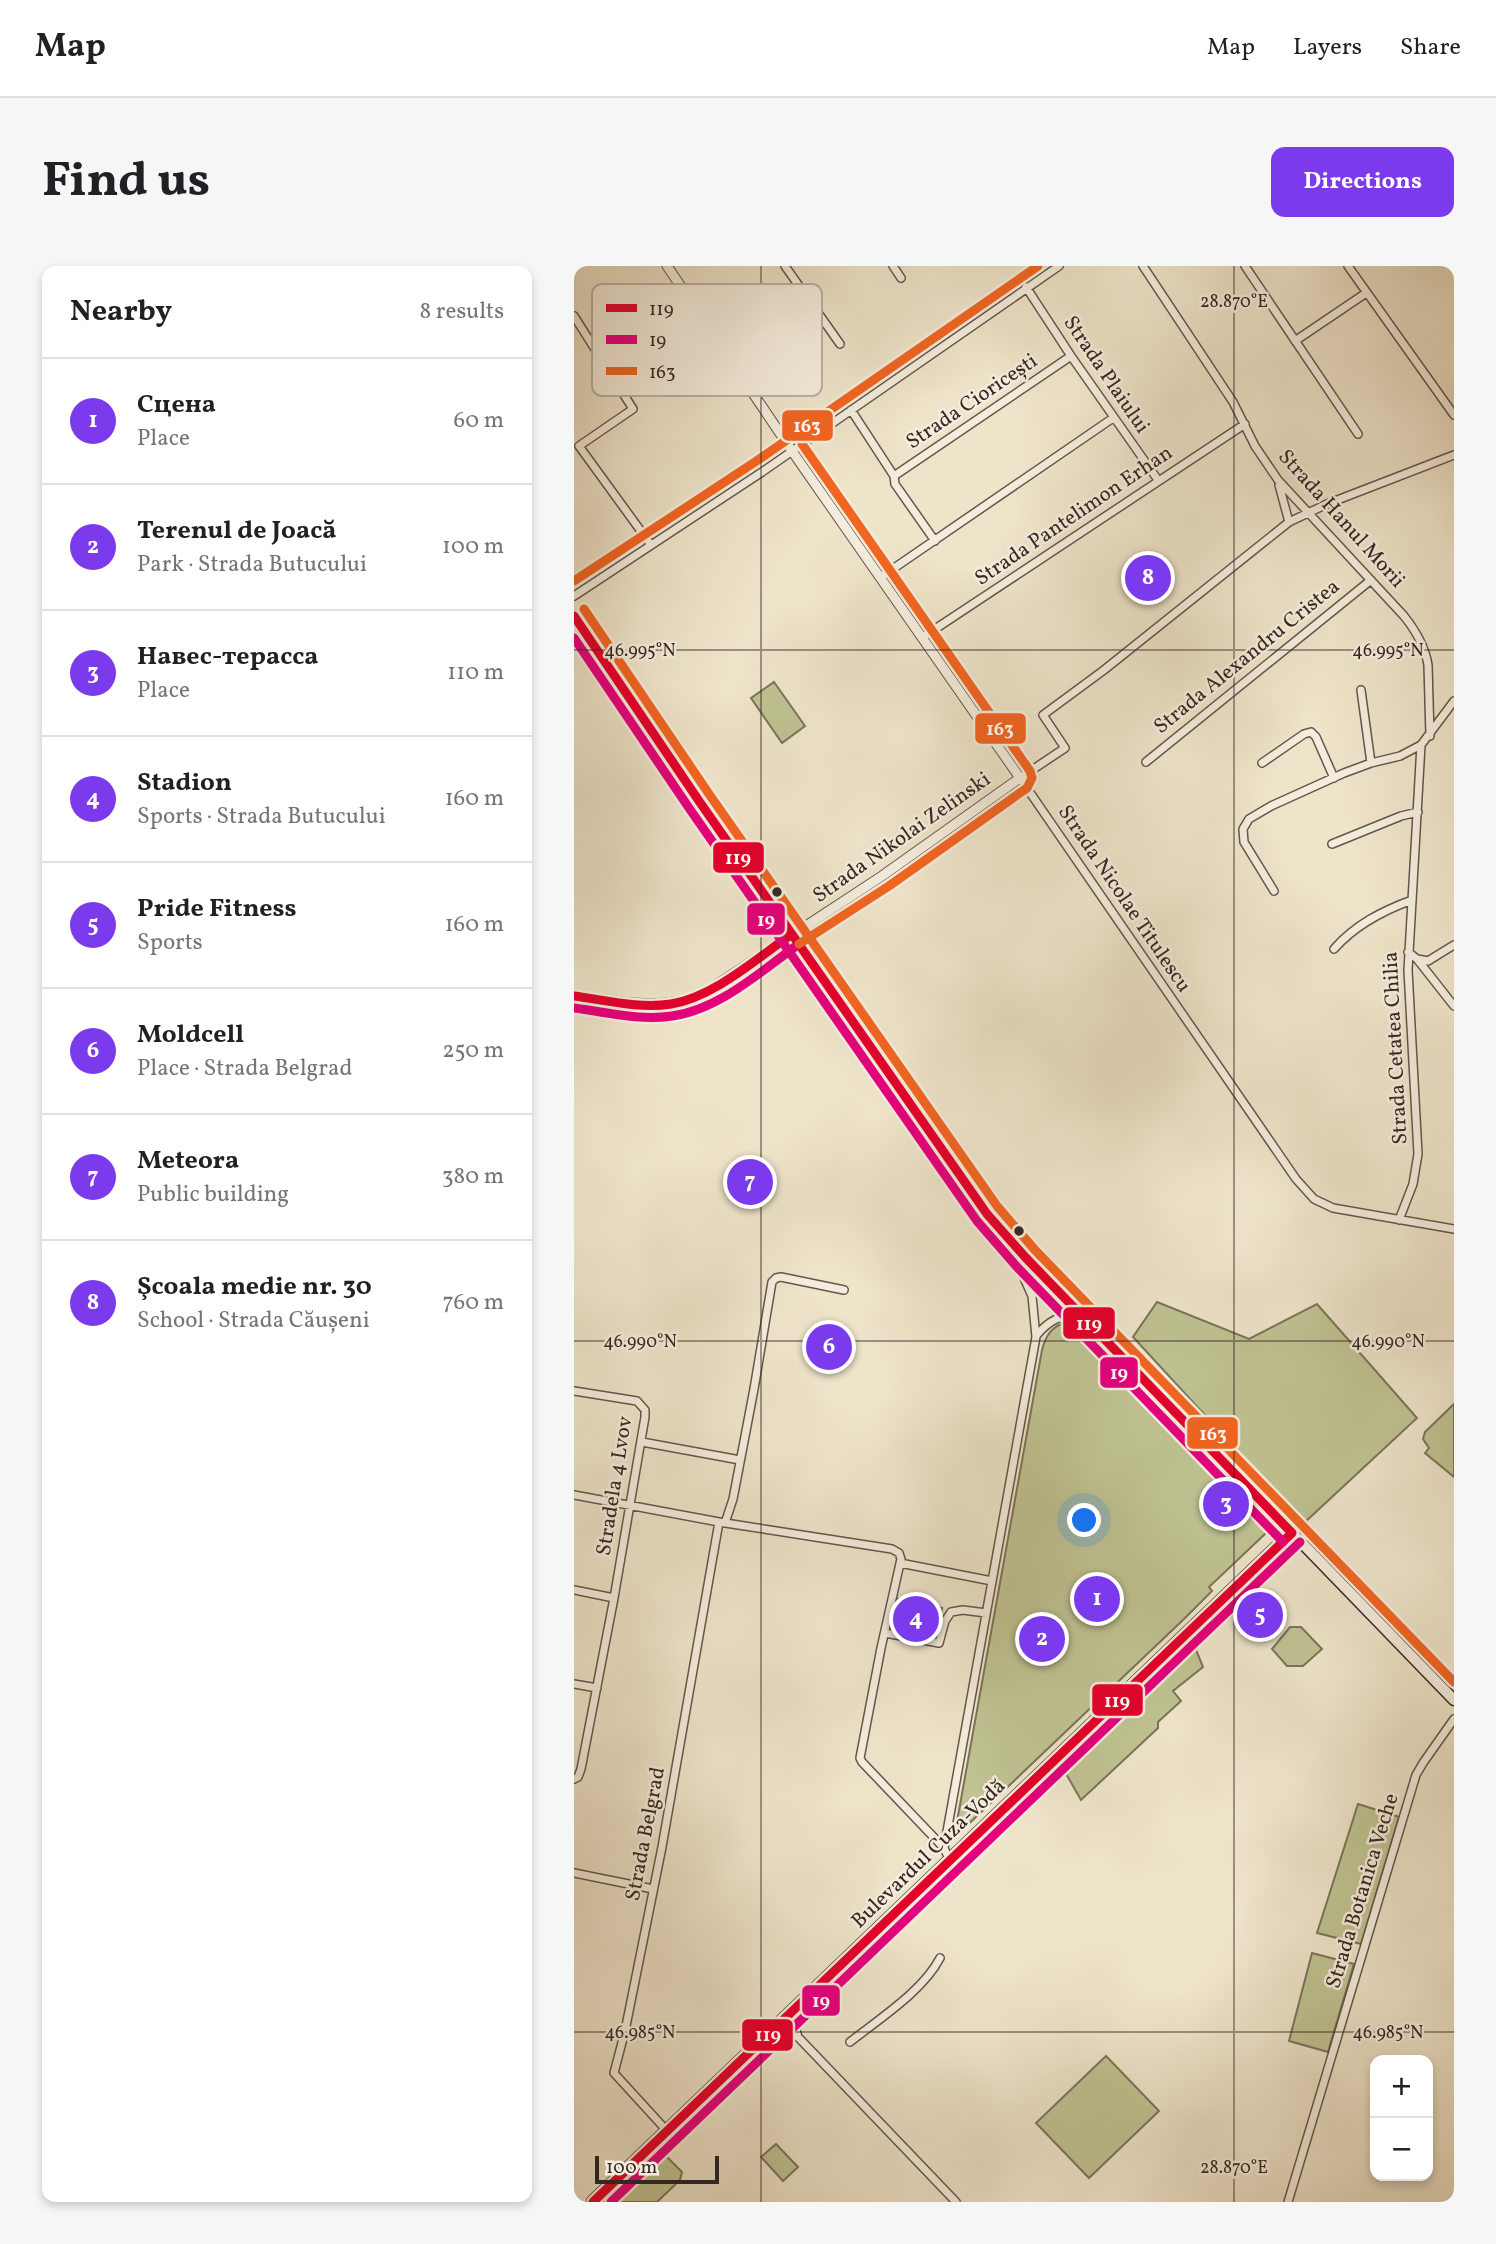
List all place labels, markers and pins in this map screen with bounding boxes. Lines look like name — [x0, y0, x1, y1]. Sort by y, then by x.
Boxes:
pin: 8 — [1125, 552, 1171, 604]
unlabelled marker — [770, 885, 784, 899]
pin: 7 — [727, 1156, 773, 1208]
unlabelled marker — [1012, 1224, 1026, 1238]
pin: 6 — [806, 1321, 852, 1373]
pin: 3 — [1203, 1478, 1249, 1530]
pin: 1 — [1074, 1573, 1120, 1625]
pin: 5 — [1237, 1589, 1283, 1641]
pin: 4 — [893, 1593, 939, 1645]
pin: 2 — [1019, 1613, 1065, 1665]

